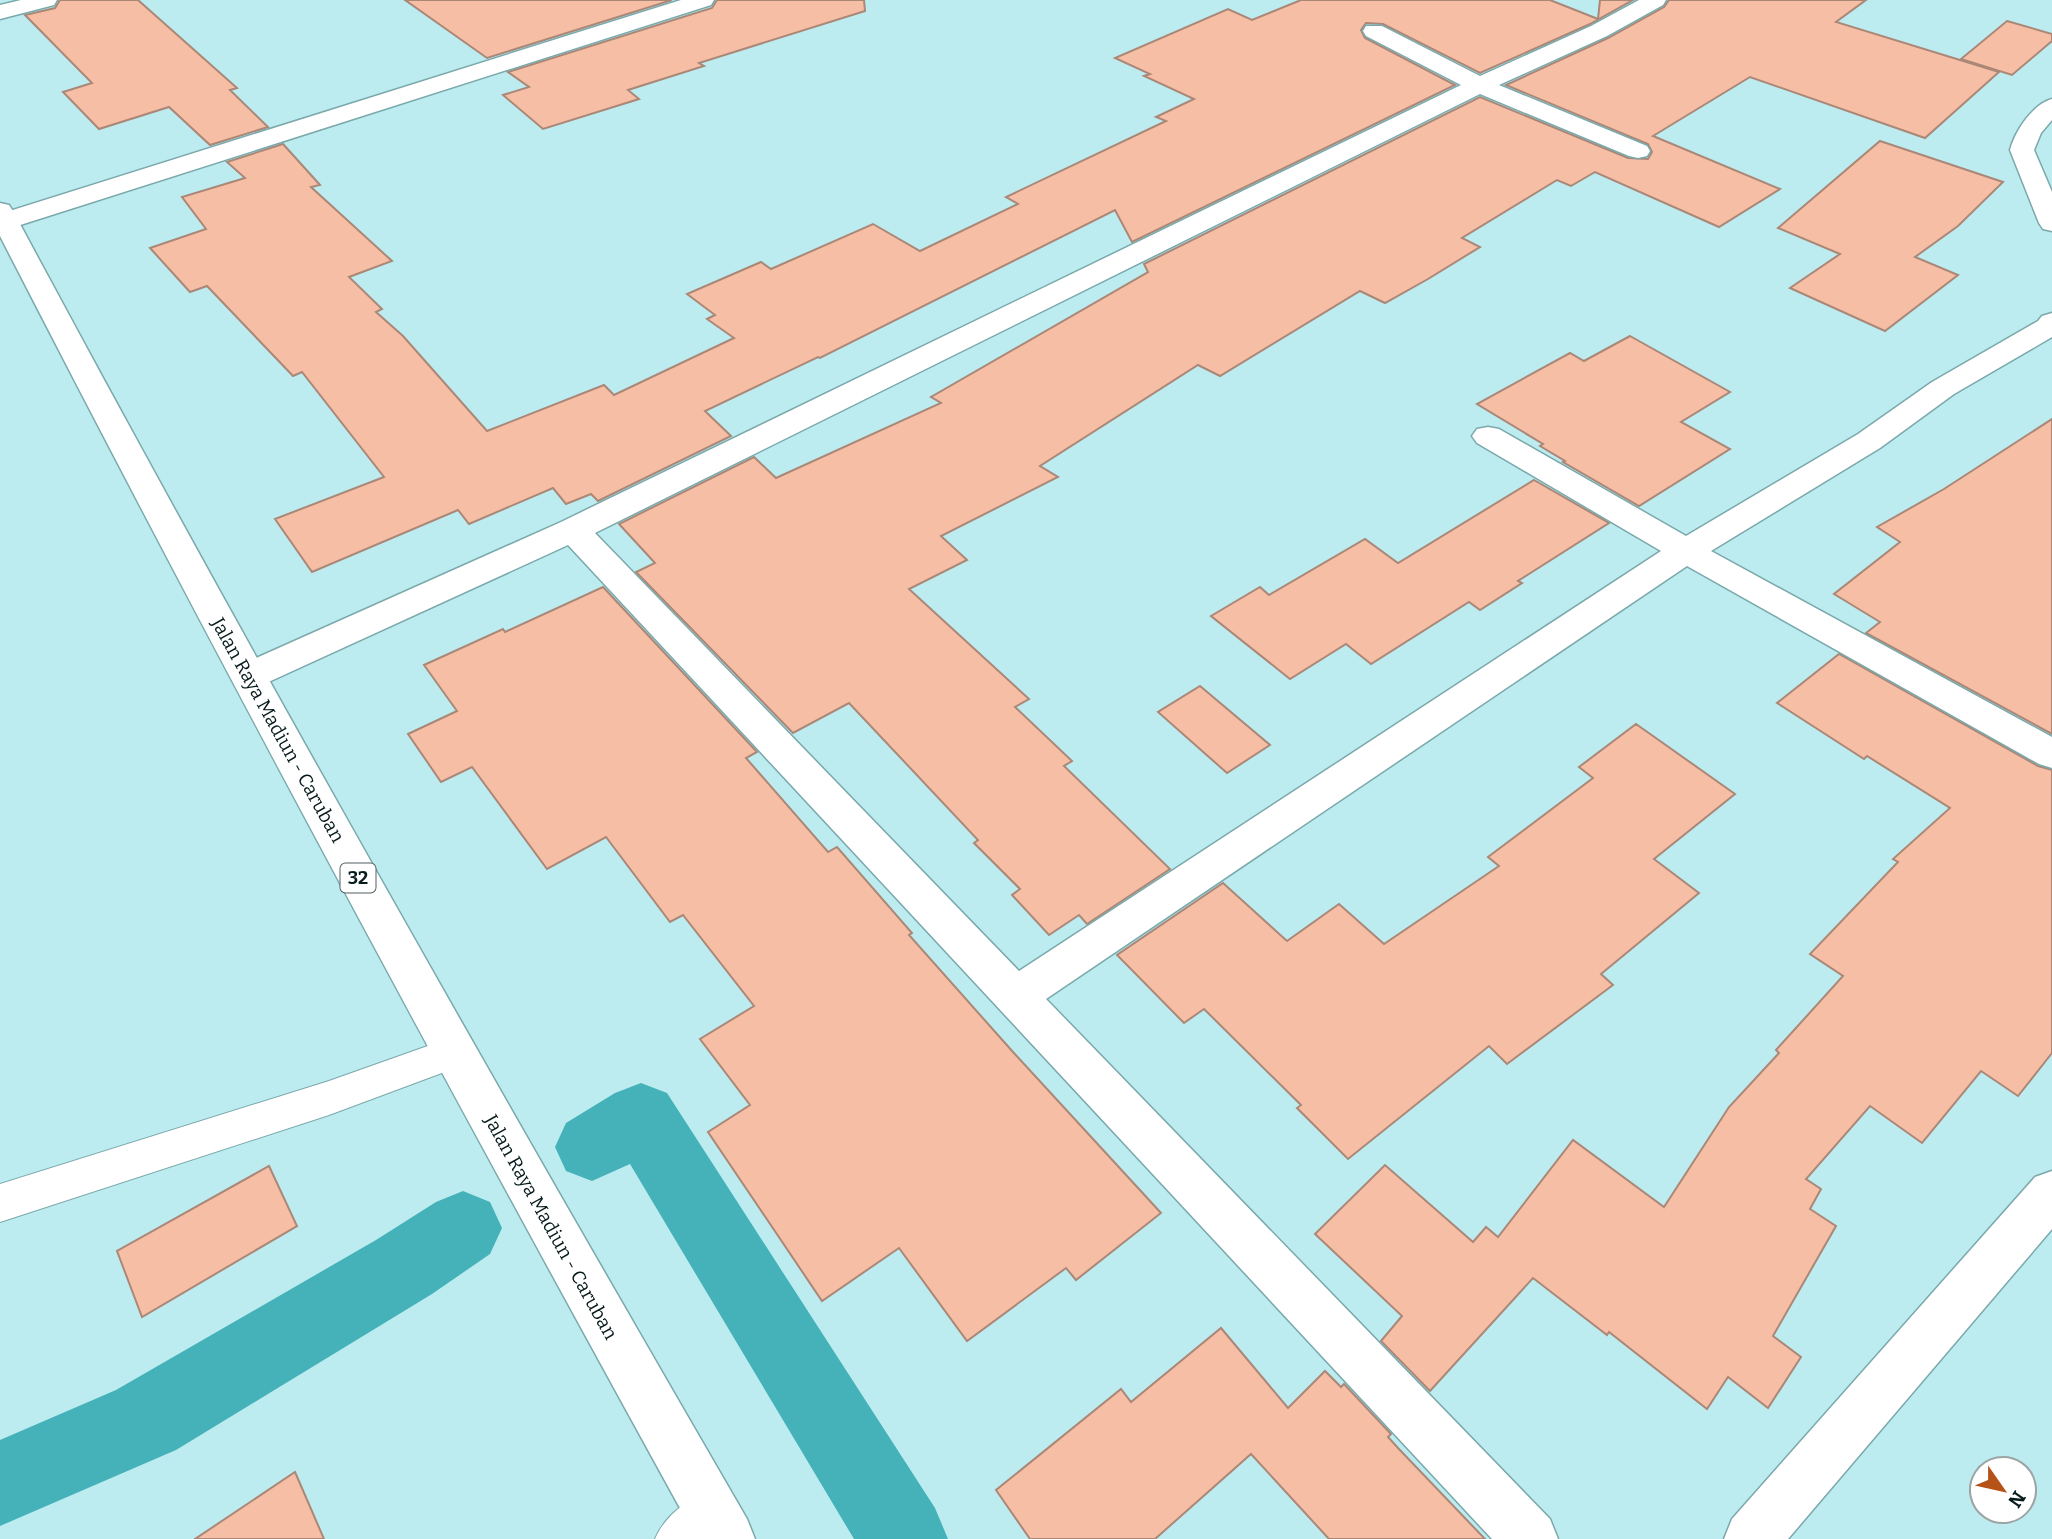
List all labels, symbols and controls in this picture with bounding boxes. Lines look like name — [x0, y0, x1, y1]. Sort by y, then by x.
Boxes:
street label: Jalan Raya Madiun - Caruban — [206, 613, 349, 846]
road number: 32 — [340, 864, 376, 892]
street label: Jalan Raya Madiun - Caruban — [479, 1110, 622, 1343]
north arrow — [1968, 1455, 2038, 1525]
text: N — [2003, 1487, 2030, 1512]

